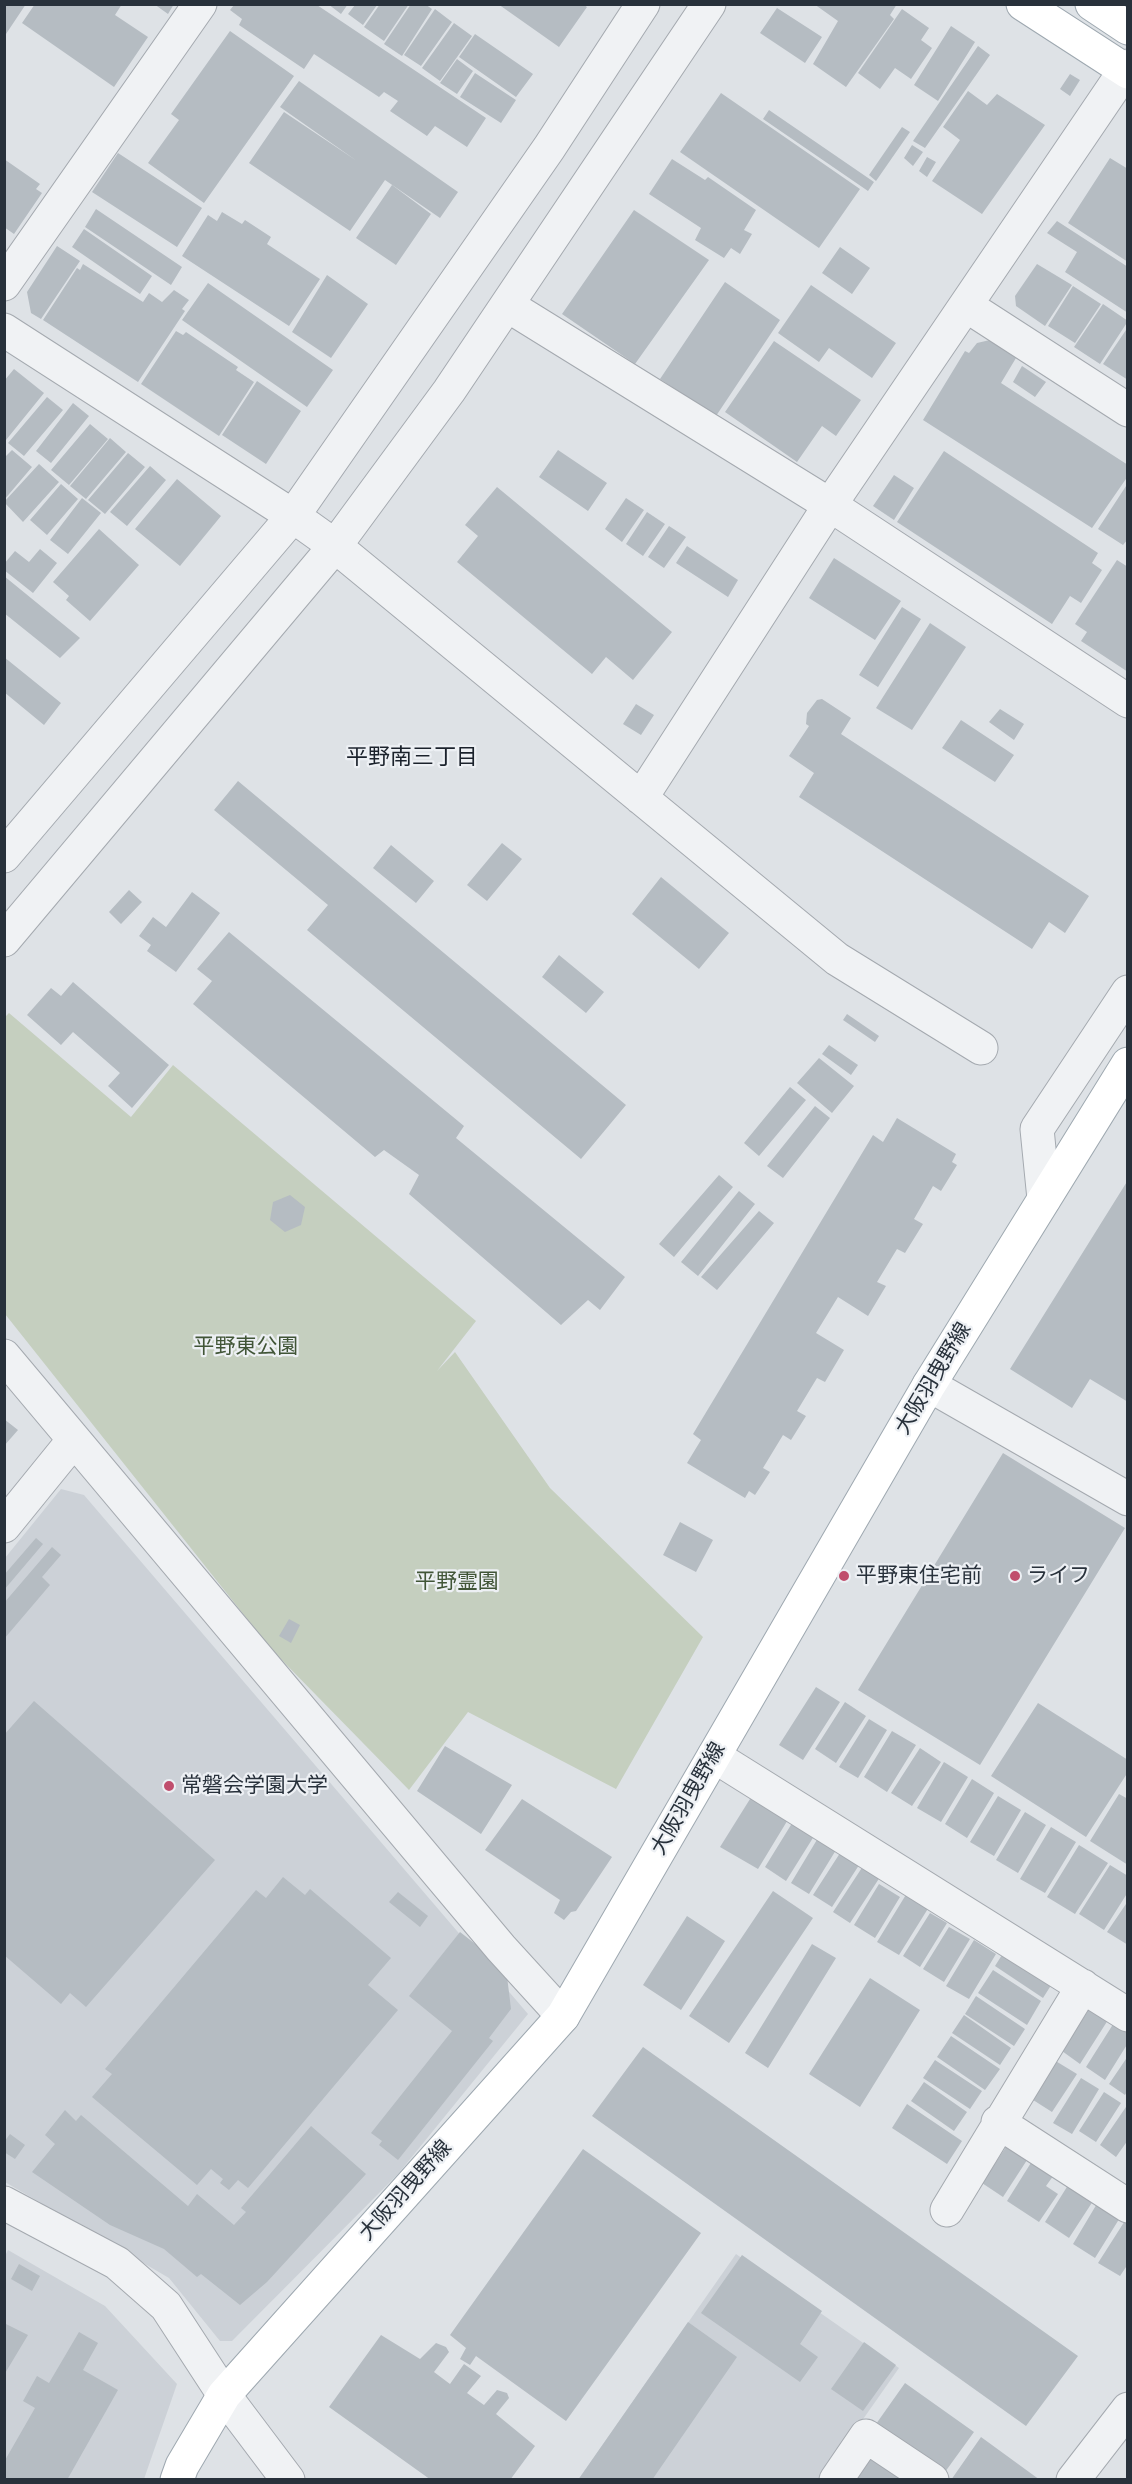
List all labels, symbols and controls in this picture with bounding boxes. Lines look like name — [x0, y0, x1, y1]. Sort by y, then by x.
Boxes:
district label: 平野南三丁目 — [346, 745, 478, 771]
street label: 大阪羽曳野線 — [891, 1319, 977, 1439]
park label: 平野東公園 — [194, 1334, 298, 1360]
place label: 平野東住宅前 — [856, 1563, 982, 1589]
place label: ライフ — [1027, 1563, 1090, 1589]
park label: 平野霊園 — [415, 1569, 499, 1595]
marker: 平野東住宅前 — [837, 1569, 851, 1583]
marker: ライフ — [1008, 1569, 1022, 1583]
street label: 大阪羽曳野線 — [647, 1738, 731, 1860]
place label: 常磐会学園大学 — [181, 1773, 328, 1799]
marker: 常磐会学園大学 — [162, 1779, 176, 1793]
street label: 大阪羽曳野線 — [354, 2136, 458, 2246]

